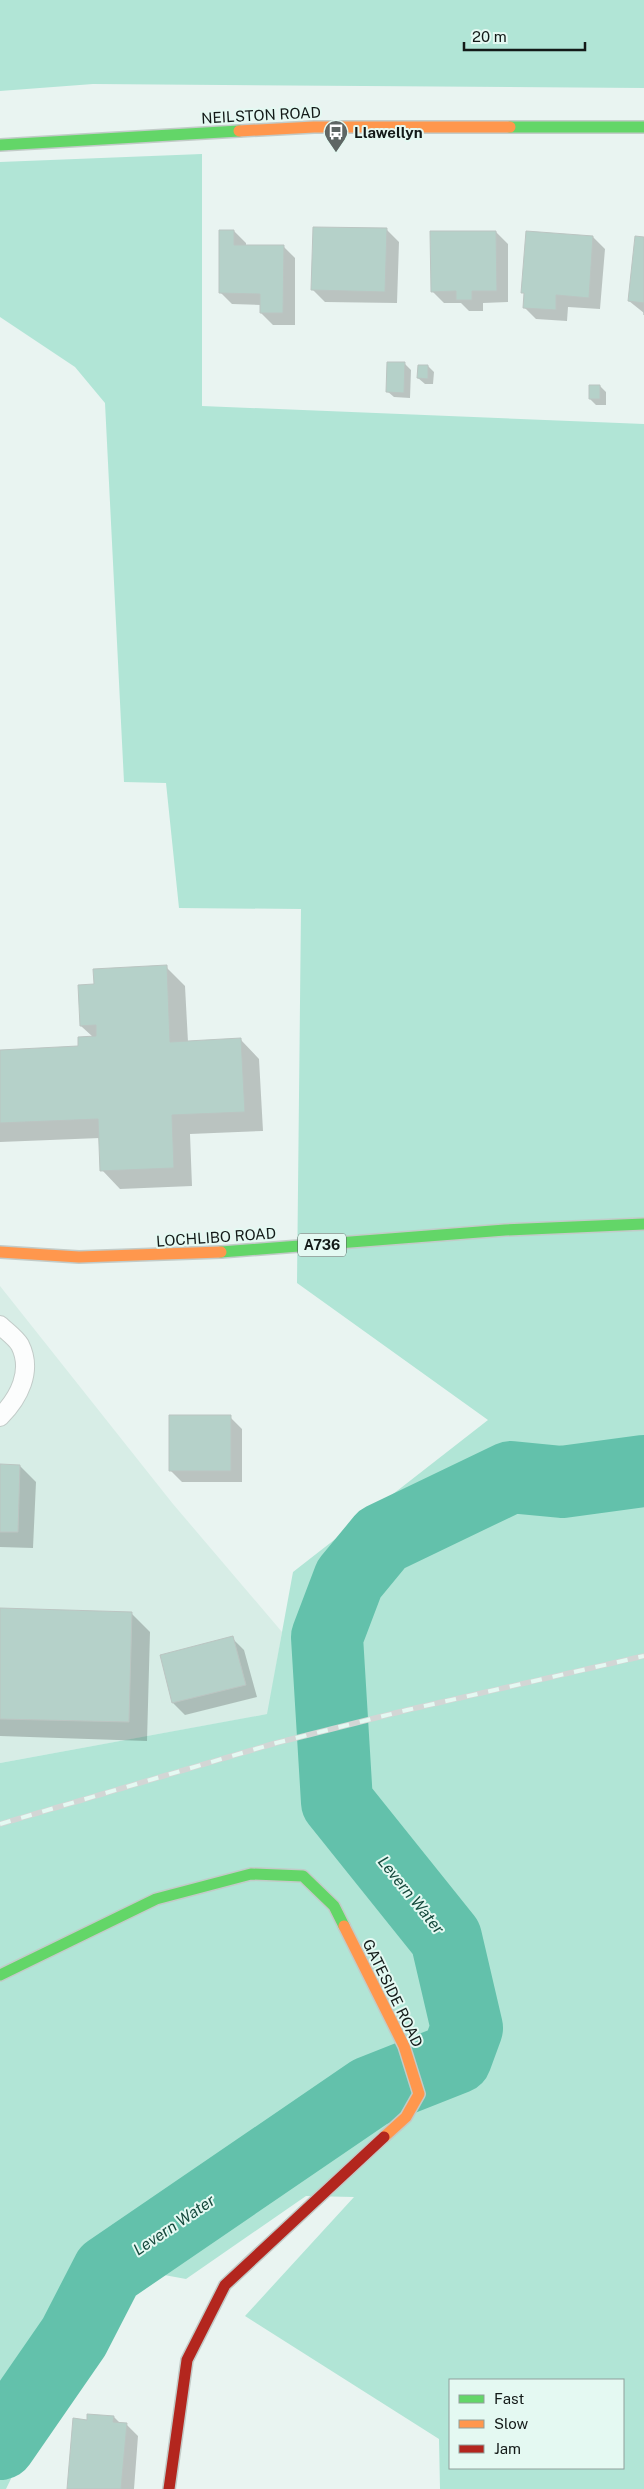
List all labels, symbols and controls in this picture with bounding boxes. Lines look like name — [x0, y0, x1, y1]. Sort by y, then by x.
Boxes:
scale bar — [464, 20, 585, 52]
text: 20 m — [472, 28, 507, 45]
street label: NEILSTON ROAD — [201, 103, 321, 127]
bus stop icon: Llawellyn — [323, 119, 349, 153]
place label: Llawellyn — [354, 124, 423, 141]
street label: LOCHLIBO ROAD — [155, 1224, 277, 1250]
road number: A736 — [298, 1234, 346, 1256]
water label: Levern Water — [374, 1852, 449, 1938]
street label: GATESIDE ROAD — [360, 1936, 426, 2050]
water label: Levern Water — [130, 2190, 219, 2259]
legend — [449, 2379, 624, 2469]
text: Fast — [494, 2390, 524, 2407]
text: Slow — [494, 2415, 529, 2432]
text: Jam — [494, 2440, 521, 2457]

